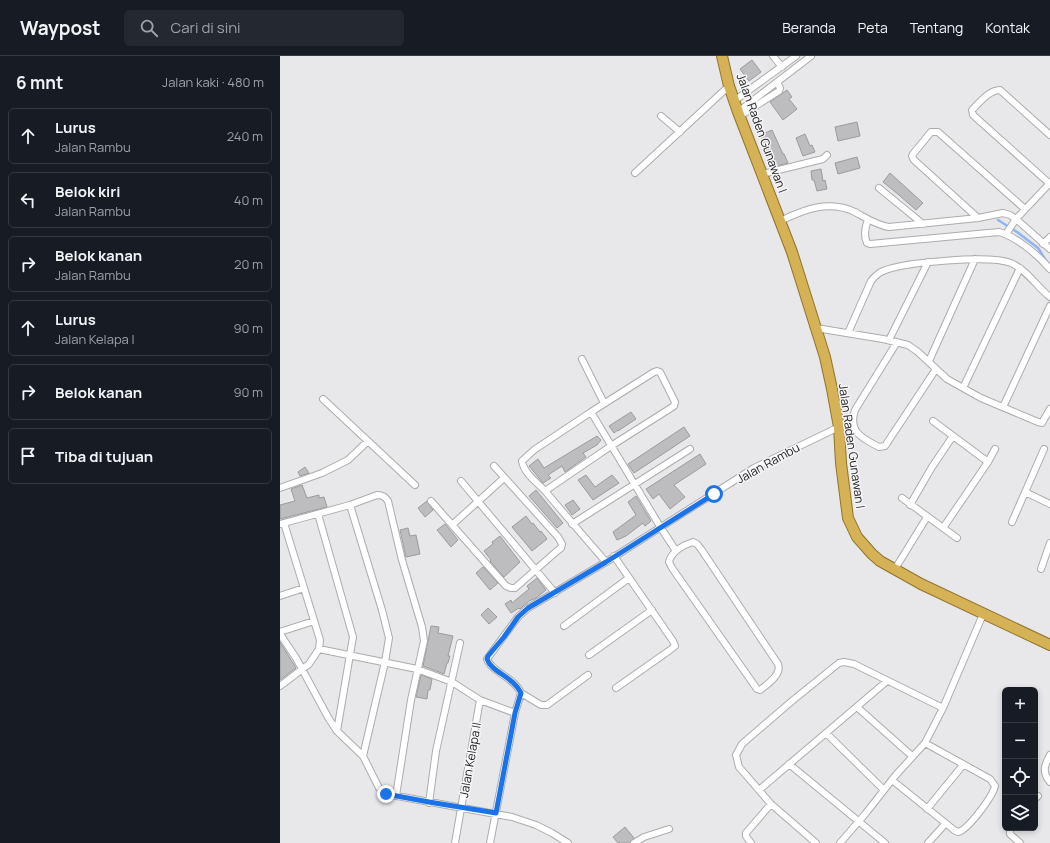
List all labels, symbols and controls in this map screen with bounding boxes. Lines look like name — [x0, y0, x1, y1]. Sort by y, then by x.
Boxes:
search box — [124, 10, 404, 46]
text: Waypost — [20, 15, 100, 41]
icon: search — [138, 17, 160, 39]
text: Cari di sini — [170, 17, 241, 38]
text: Beranda — [782, 18, 836, 37]
text: Peta — [858, 18, 888, 37]
text: Tentang — [910, 18, 963, 37]
text: Kontak — [985, 18, 1030, 37]
text: 6 mnt — [16, 71, 63, 94]
street label: Jalan Raden Gunawan I — [732, 71, 792, 195]
text: Jalan kaki · 480 m — [162, 73, 264, 91]
text: Lurus — [55, 117, 96, 138]
icon: ahead — [17, 125, 39, 147]
text: 240 m — [227, 127, 263, 145]
text: Jalan Rambu — [55, 138, 131, 156]
text: Belok kiri — [55, 181, 121, 202]
icon: left — [17, 189, 39, 211]
text: 40 m — [234, 191, 263, 209]
text: Jalan Rambu — [55, 202, 131, 220]
text: Belok kanan — [55, 245, 142, 266]
icon: right — [17, 253, 39, 275]
text: 20 m — [234, 255, 263, 273]
text: Jalan Rambu — [55, 266, 131, 284]
text: Lurus — [55, 309, 96, 330]
icon: ahead — [17, 317, 39, 339]
text: 90 m — [233, 319, 263, 337]
text: Jalan Kelapa I — [55, 330, 134, 348]
icon: right — [17, 381, 39, 403]
text: Belok kanan — [55, 382, 142, 403]
street label: Jalan Raden Gunawan I — [835, 382, 869, 510]
text: 90 m — [233, 383, 263, 401]
street label: Jalan Rambu — [733, 439, 803, 487]
icon: arrive — [17, 445, 39, 467]
text: Tiba di tujuan — [55, 446, 153, 467]
route start — [705, 485, 723, 503]
map controls — [1002, 687, 1038, 831]
button: + — [1002, 687, 1038, 723]
street label: Jalan Kelapa II — [455, 721, 485, 799]
button: − — [1002, 723, 1038, 759]
button: locate — [1002, 759, 1038, 795]
route end — [377, 785, 395, 803]
button: layers — [1002, 795, 1038, 831]

